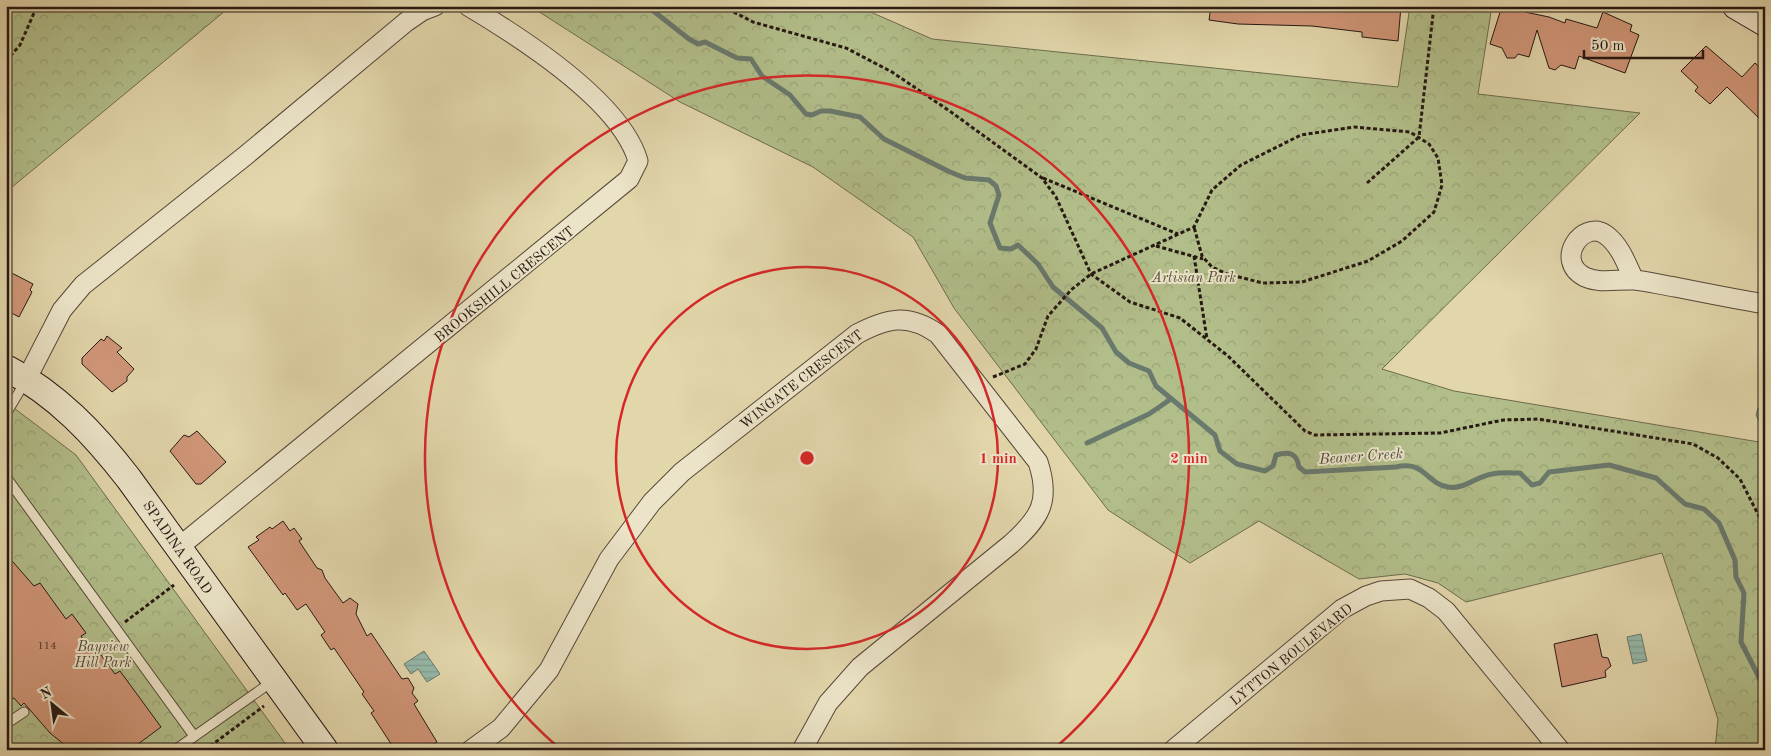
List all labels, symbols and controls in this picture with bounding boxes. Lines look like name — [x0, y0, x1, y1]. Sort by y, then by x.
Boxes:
scale bar — [1584, 28, 1702, 60]
text: 50 m — [1591, 39, 1625, 54]
street label: BROOKSHILL CRESCENT — [432, 224, 577, 345]
park label: Artisian Park — [1151, 271, 1236, 285]
street label: WINGATE CRESCENT — [738, 328, 866, 432]
water label: Beaver Creek — [1318, 447, 1404, 468]
centre of rings — [798, 449, 816, 467]
text: 1 min — [979, 452, 1017, 467]
text: 2 min — [1170, 452, 1208, 467]
street label: SPADINA ROAD — [140, 499, 214, 597]
street label: LYTTON BOULEVARD — [1228, 601, 1355, 708]
park label: Bayview Hill Park — [74, 640, 132, 670]
house number: 114 — [37, 641, 57, 652]
north arrow — [28, 678, 78, 728]
text: N — [38, 685, 55, 702]

